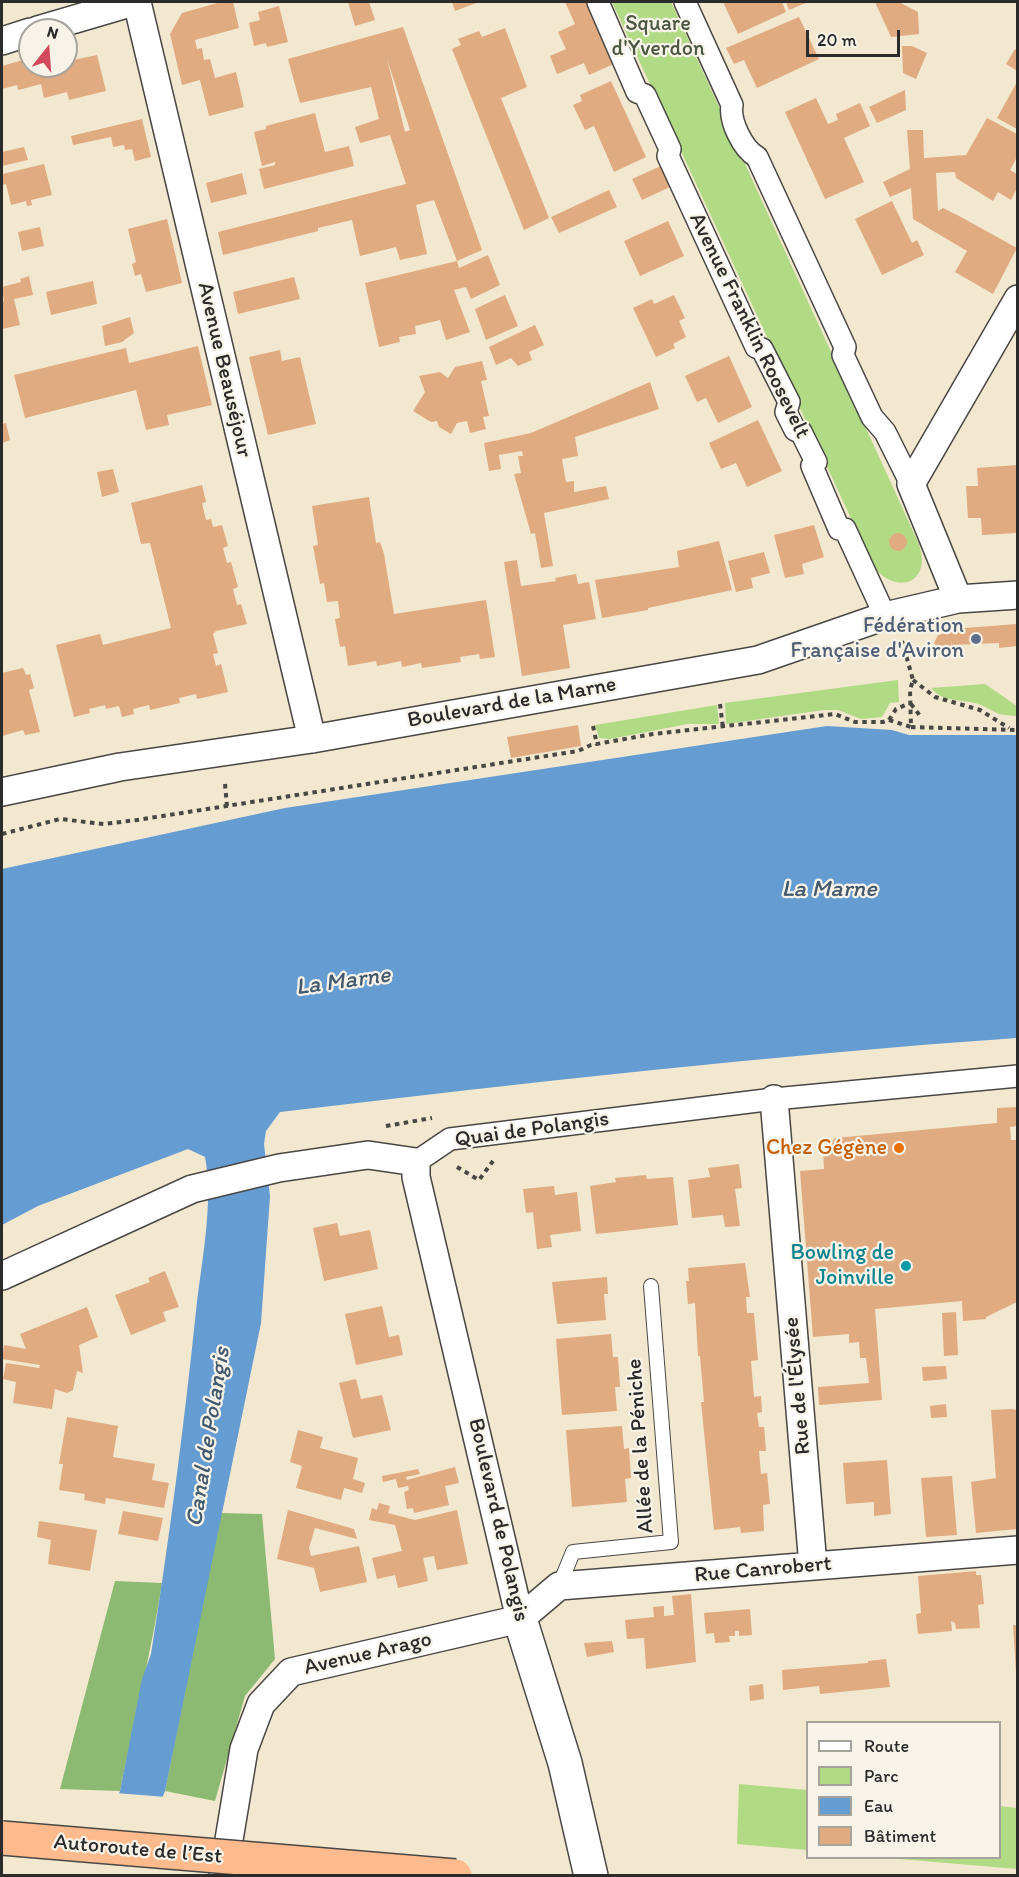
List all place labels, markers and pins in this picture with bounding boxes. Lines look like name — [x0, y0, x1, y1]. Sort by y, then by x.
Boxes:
place label: Fédération Française d'Aviron — [790, 613, 964, 664]
marker: Fédération Française d'Aviron — [969, 632, 983, 646]
place label: Chez Gégène — [766, 1135, 887, 1161]
marker: Chez Gégène — [892, 1141, 906, 1155]
place label: Bowling de Joinville — [790, 1240, 894, 1292]
marker: Bowling de Joinville — [899, 1259, 913, 1273]

